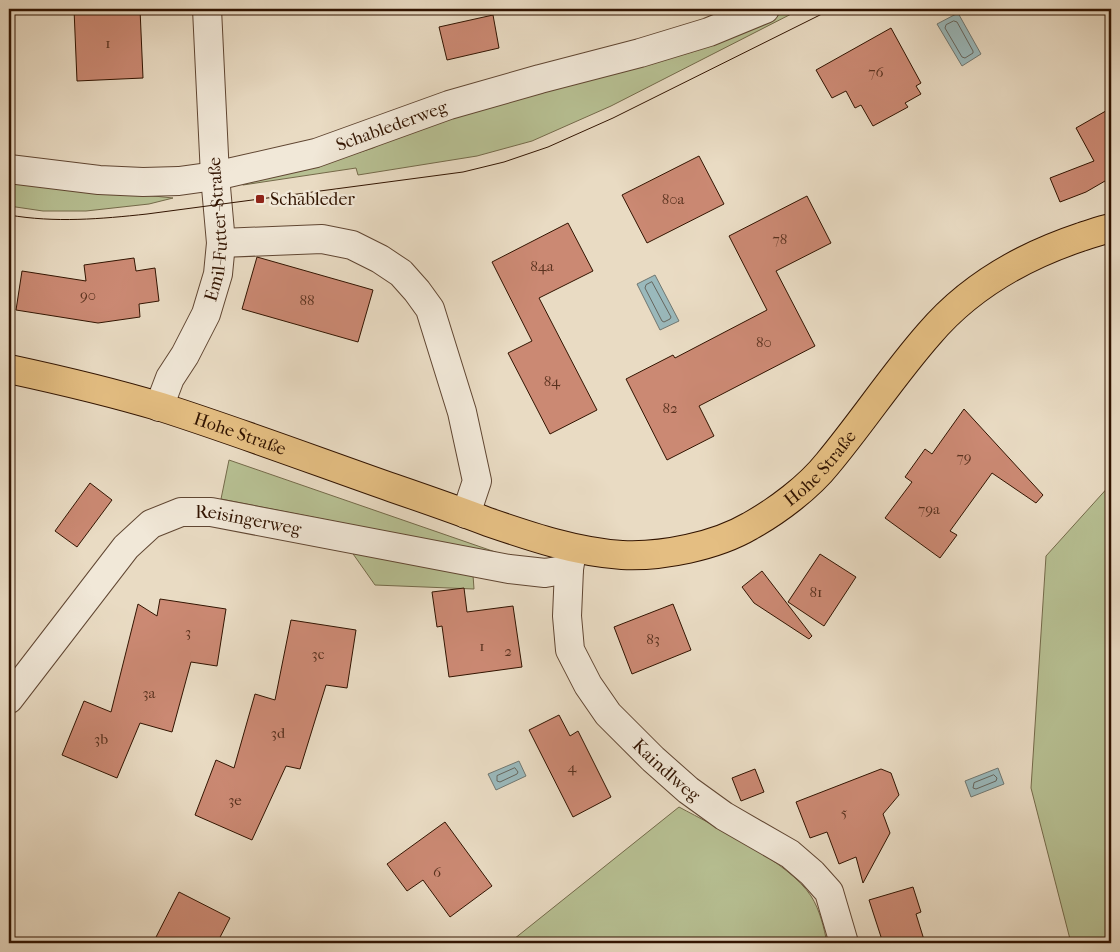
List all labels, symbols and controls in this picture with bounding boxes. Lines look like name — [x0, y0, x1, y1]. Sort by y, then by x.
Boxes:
house number: 1 — [105, 34, 111, 52]
house number: 76 — [868, 63, 885, 81]
street label: Schablederweg — [333, 96, 450, 155]
street label: Emil-Futter-Straße — [200, 156, 232, 304]
place label: Schableder — [270, 189, 355, 210]
house number: 80a — [662, 190, 685, 208]
marker: Schableder — [254, 193, 266, 205]
house number: 78 — [773, 230, 787, 248]
house number: 84a — [530, 257, 555, 275]
house number: 90 — [80, 286, 96, 304]
house number: 88 — [299, 291, 315, 309]
house number: 80 — [756, 333, 772, 351]
house number: 84 — [544, 372, 561, 390]
house number: 82 — [662, 399, 678, 417]
street label: Hohe Straße — [191, 408, 289, 460]
street label: Hohe Straße — [780, 426, 861, 511]
house number: 79 — [956, 448, 972, 466]
house number: 79a — [918, 500, 941, 518]
street label: Reisingerweg — [195, 501, 303, 540]
house number: 81 — [810, 583, 822, 601]
house number: 3 — [185, 623, 191, 641]
house number: 83 — [646, 630, 660, 648]
house number: 1 — [479, 637, 485, 655]
house number: 2 — [504, 642, 512, 660]
house number: 3c — [312, 645, 325, 663]
house number: 3a — [142, 684, 157, 702]
house number: 3d — [271, 724, 286, 742]
house number: 3b — [94, 730, 108, 748]
street label: Kaindlweg — [628, 734, 704, 806]
house number: 4 — [568, 758, 578, 776]
house number: 3e — [228, 791, 242, 809]
house number: 5 — [841, 803, 847, 821]
house number: 6 — [433, 863, 442, 881]

